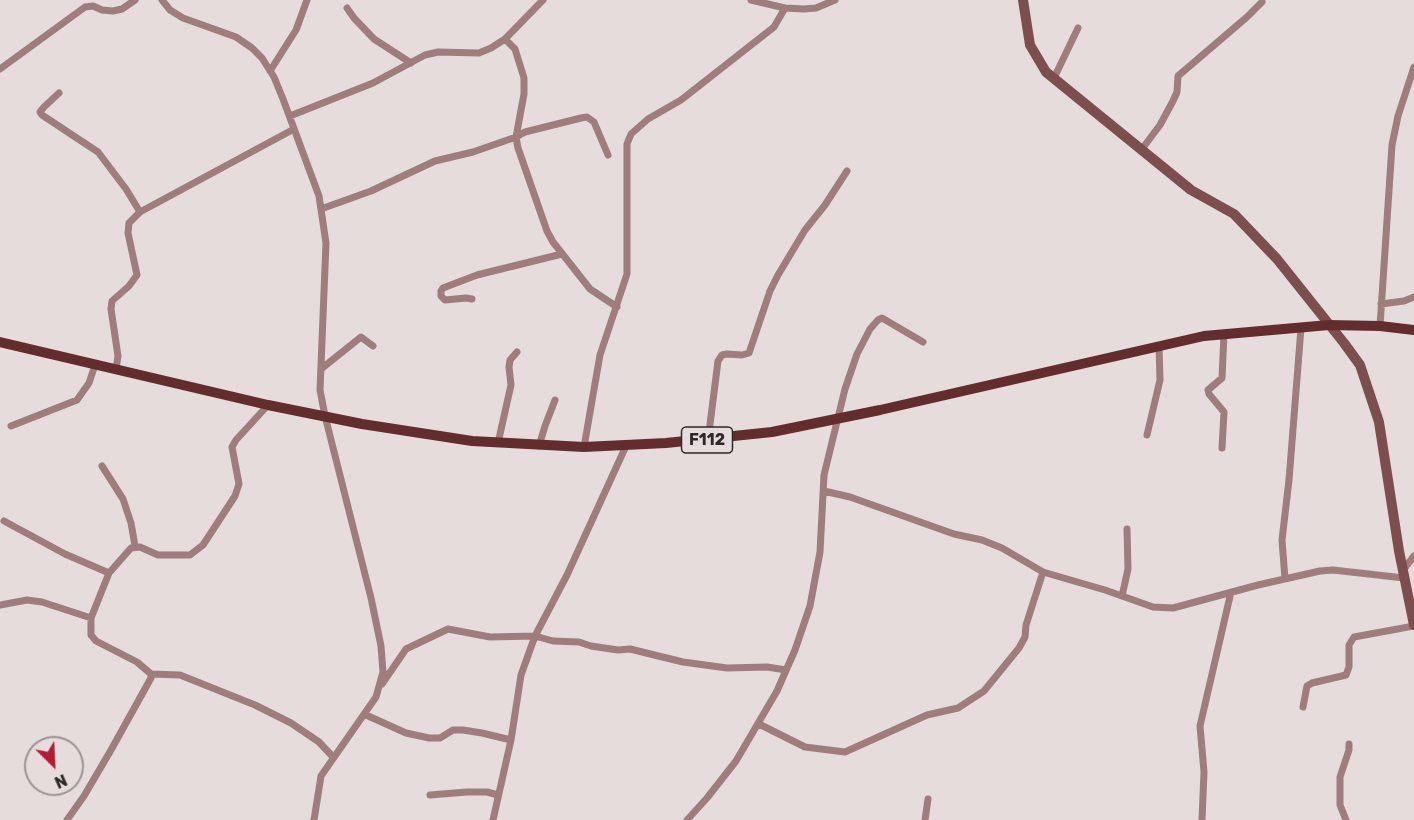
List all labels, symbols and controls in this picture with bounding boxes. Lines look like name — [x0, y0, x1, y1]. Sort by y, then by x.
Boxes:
road number: F112 — [682, 427, 732, 453]
north arrow — [24, 736, 84, 796]
text: N — [52, 770, 70, 792]

